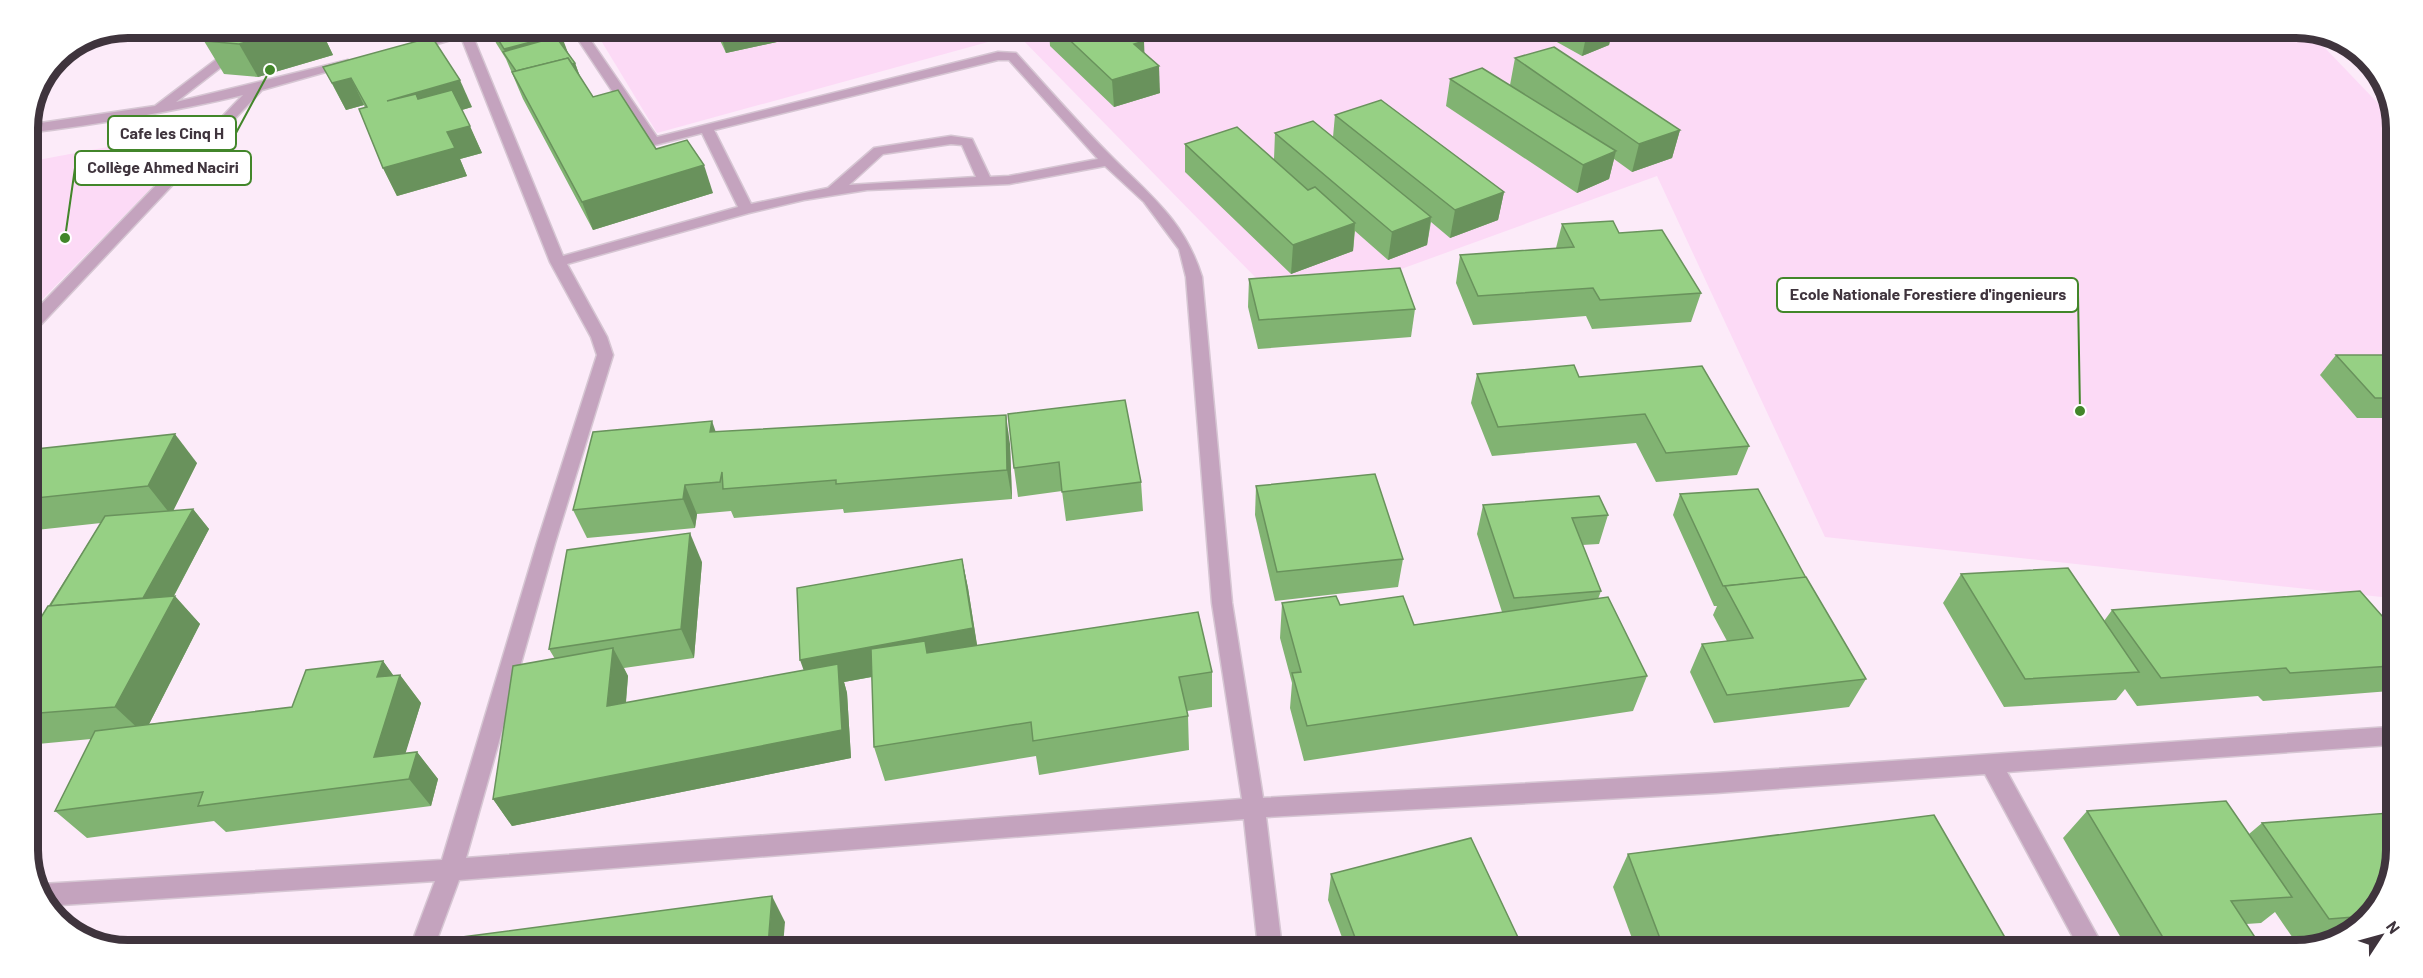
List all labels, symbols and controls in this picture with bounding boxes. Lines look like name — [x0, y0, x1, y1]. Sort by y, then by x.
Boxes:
callout: Cafe les Cinq H — [108, 116, 236, 150]
text: Cafe les Cinq H — [120, 123, 224, 142]
callout: Collège Ahmed Naciri — [75, 151, 251, 185]
text: Collège Ahmed Naciri — [87, 157, 239, 176]
callout: Ecole Nationale Forestiere d'ingenieurs — [1777, 278, 2078, 312]
text: Ecole Nationale Forestiere d'ingenieurs — [1790, 284, 2066, 303]
north arrow — [2351, 906, 2411, 966]
text: N — [2383, 917, 2404, 937]

